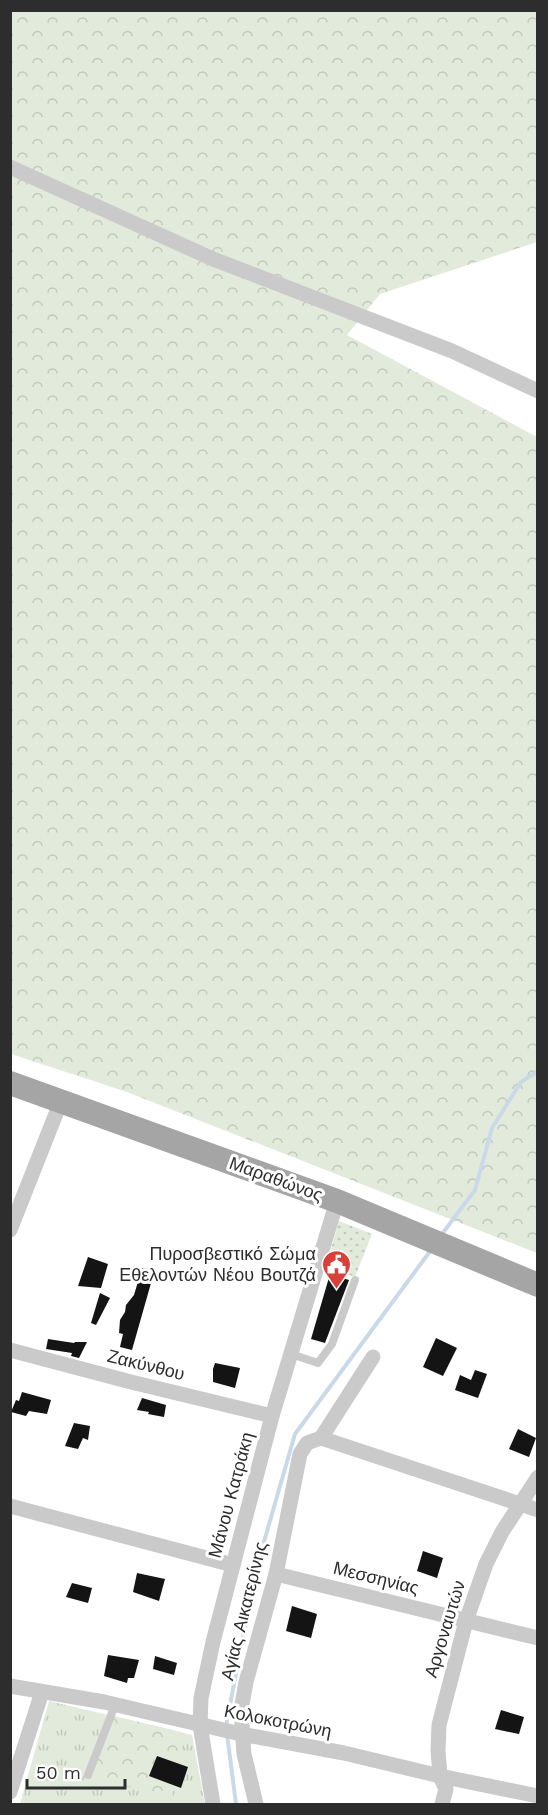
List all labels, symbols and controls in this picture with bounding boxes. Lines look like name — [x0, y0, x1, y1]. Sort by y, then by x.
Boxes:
street label: Μαραθώνος — [227, 1152, 326, 1205]
place label: Πυροσβεστικό Σώμα Εθελοντών Νέου Βουτζά — [119, 1243, 316, 1285]
public building icon: Πυροσβεστικό Σώμα Εθελοντών Νέου Βουτζά — [321, 1248, 353, 1290]
street label: Ζακύνθου — [105, 1345, 187, 1384]
street label: Μάνου Κατράκη — [204, 1430, 257, 1560]
street label: Αγίας Αικατερίνης — [216, 1539, 271, 1682]
street label: Μεσσηνίας — [331, 1557, 421, 1598]
street label: Αργοναυτών — [420, 1578, 469, 1680]
street label: Κολοκοτρώνη — [223, 1700, 334, 1741]
scale bar — [27, 1752, 124, 1790]
text: 50 m — [36, 1762, 81, 1783]

